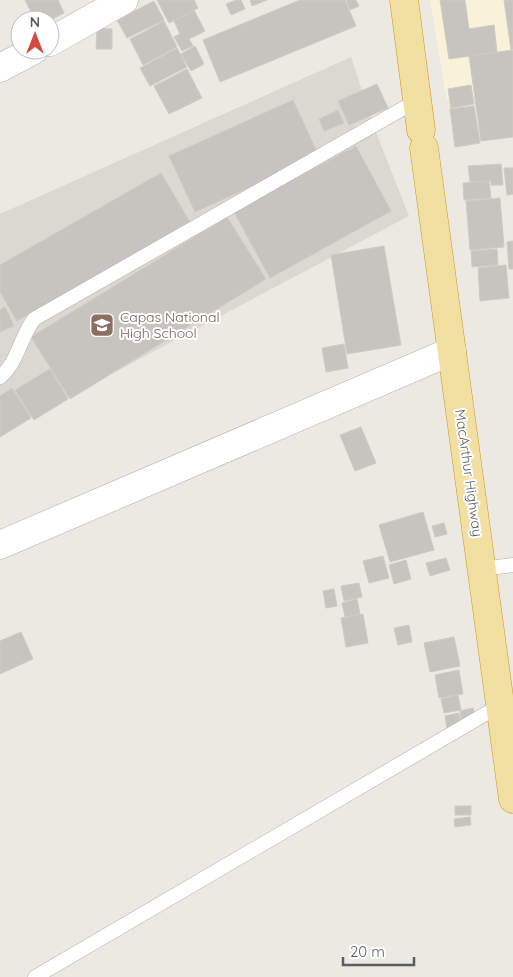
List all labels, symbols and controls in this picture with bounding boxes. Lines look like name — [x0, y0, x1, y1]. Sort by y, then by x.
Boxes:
north arrow — [10, 10, 60, 60]
text: N — [30, 13, 40, 31]
place label: Capas National High School — [120, 308, 220, 342]
school or university icon: Capas National High School — [89, 312, 115, 338]
street label: MacArthur Highway — [451, 408, 487, 538]
scale bar — [343, 934, 414, 966]
text: 20 m — [350, 942, 385, 961]

